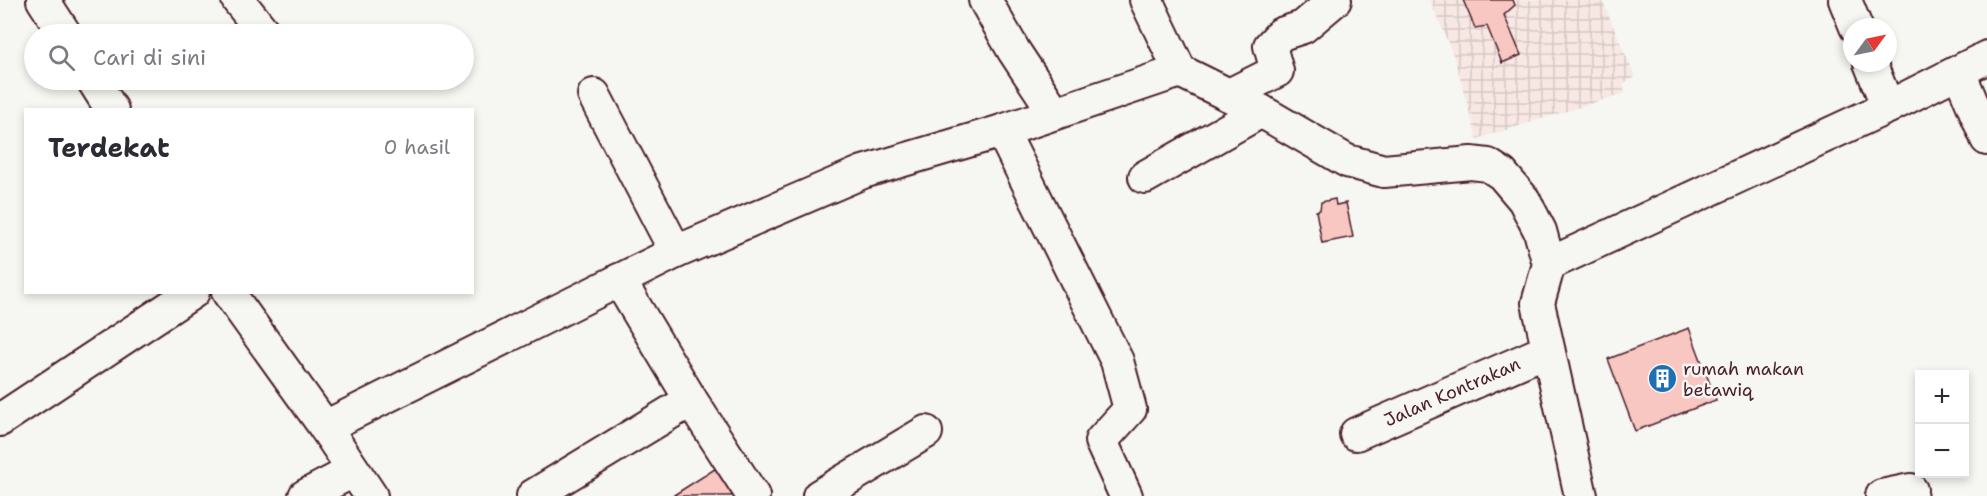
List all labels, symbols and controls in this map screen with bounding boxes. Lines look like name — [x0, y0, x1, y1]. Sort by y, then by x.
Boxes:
north arrow — [1843, 18, 1897, 72]
search box — [24, 24, 474, 90]
icon: search — [45, 41, 78, 74]
text: Cari di sini — [93, 43, 206, 72]
text: Terdekat — [48, 130, 170, 165]
text: 0 hasil — [384, 134, 450, 160]
street label: Jalan Kontrakan — [1380, 352, 1524, 432]
place label: rumah makan betawiq — [1683, 357, 1804, 402]
building icon: rumah makan betawiq — [1646, 363, 1678, 395]
map controls — [1915, 370, 1969, 478]
button: + — [1915, 370, 1969, 424]
button: − — [1915, 424, 1969, 478]

